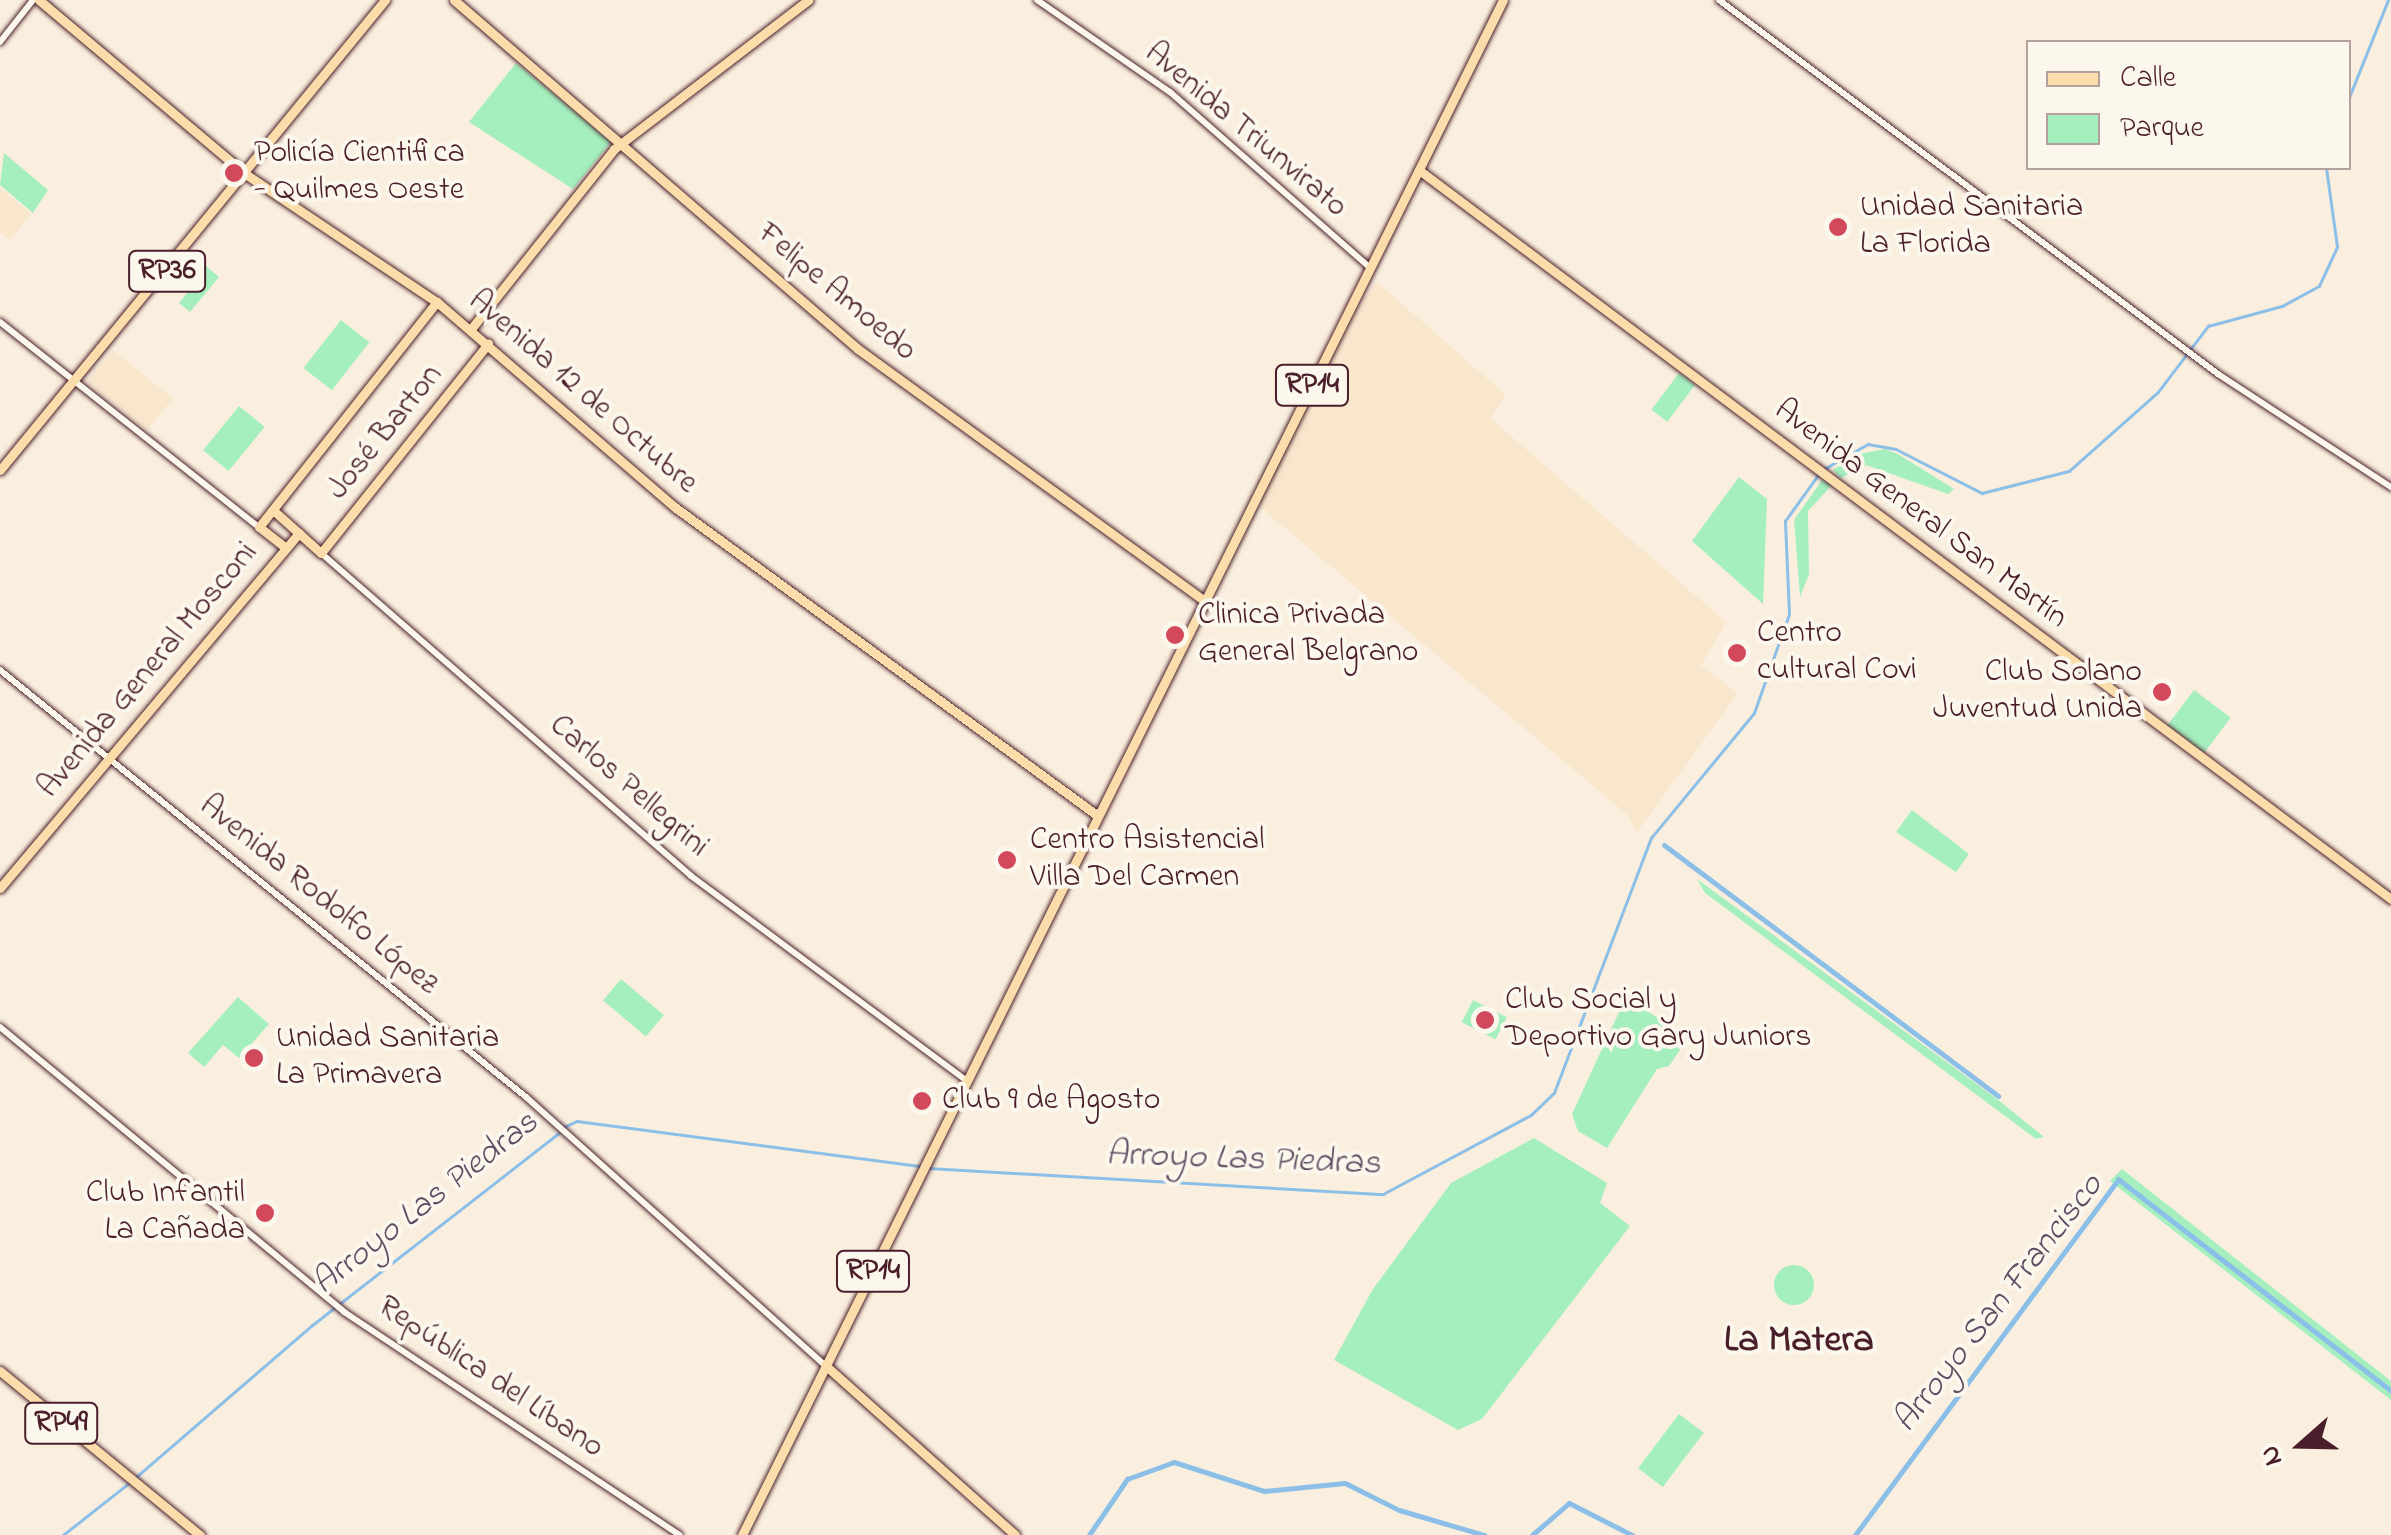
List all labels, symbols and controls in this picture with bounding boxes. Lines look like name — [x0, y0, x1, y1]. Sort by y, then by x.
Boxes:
street label: Avenida Triunvirato — [1136, 35, 1354, 227]
legend — [2026, 40, 2351, 170]
text: Calle — [2120, 57, 2176, 101]
text: Parque — [2120, 107, 2204, 151]
place label: Policía Cientifica - Quilmes Oeste — [254, 136, 465, 211]
marker: Policía Cientifica - Quilmes Oeste — [223, 162, 245, 184]
place label: Unidad Sanitaria La Florida — [1860, 190, 2083, 265]
marker: Unidad Sanitaria La Florida — [1825, 214, 1851, 240]
street label: Felipe Amoedo — [749, 215, 923, 371]
road number: RP36 — [127, 246, 207, 296]
street label: Avenida 12 de Octubre — [459, 283, 705, 503]
street label: José Barton — [320, 358, 452, 508]
road number: RP14 — [1274, 360, 1350, 410]
street label: Avenida General San Martín — [1766, 392, 2074, 638]
street label: Avenida General Mosconi — [31, 535, 267, 807]
place label: Clinica Privada General Belgrano — [1198, 598, 1418, 673]
place label: Centro cultural Covi — [1757, 616, 1917, 691]
marker: Clinica Privada General Belgrano — [1162, 622, 1188, 648]
marker: Centro cultural Covi — [1726, 642, 1748, 664]
place label: Club Solano Juventud Unida — [1933, 655, 2142, 730]
marker: Club Solano Juventud Unida — [2151, 681, 2173, 703]
street label: Carlos Pellegrini — [540, 707, 716, 867]
street label: Avenida Rodolfo López — [191, 788, 445, 1004]
place label: Centro Asistencial Villa Del Carmen — [1030, 823, 1265, 898]
marker: Centro Asistencial Villa Del Carmen — [994, 847, 1020, 873]
place label: Club Social y Deportivo Gary Juniors — [1505, 983, 1812, 1058]
marker: Club Social y Deportivo Gary Juniors — [1474, 1009, 1496, 1031]
place label: Unidad Sanitaria La Primavera — [276, 1021, 499, 1096]
marker: Unidad Sanitaria La Primavera — [241, 1045, 267, 1071]
place label: Club 9 de Agosto — [942, 1082, 1160, 1120]
marker: Club 9 de Agosto — [911, 1090, 933, 1112]
water label: Arroyo Las Piedras — [305, 1103, 547, 1305]
water label: Arroyo Las Piedras — [1105, 1134, 1381, 1186]
water label: Arroyo San Francisco — [1885, 1166, 2113, 1442]
place label: Club Infantil La Cañada — [86, 1176, 245, 1251]
marker: Club Infantil La Cañada — [254, 1202, 276, 1224]
road number: RP14 — [836, 1246, 910, 1296]
street label: República del Líbano — [370, 1288, 610, 1468]
district label: La Matera — [1724, 1319, 1874, 1365]
north arrow — [2251, 1395, 2351, 1495]
road number: RP49 — [23, 1398, 98, 1448]
text: N — [2250, 1440, 2295, 1471]

